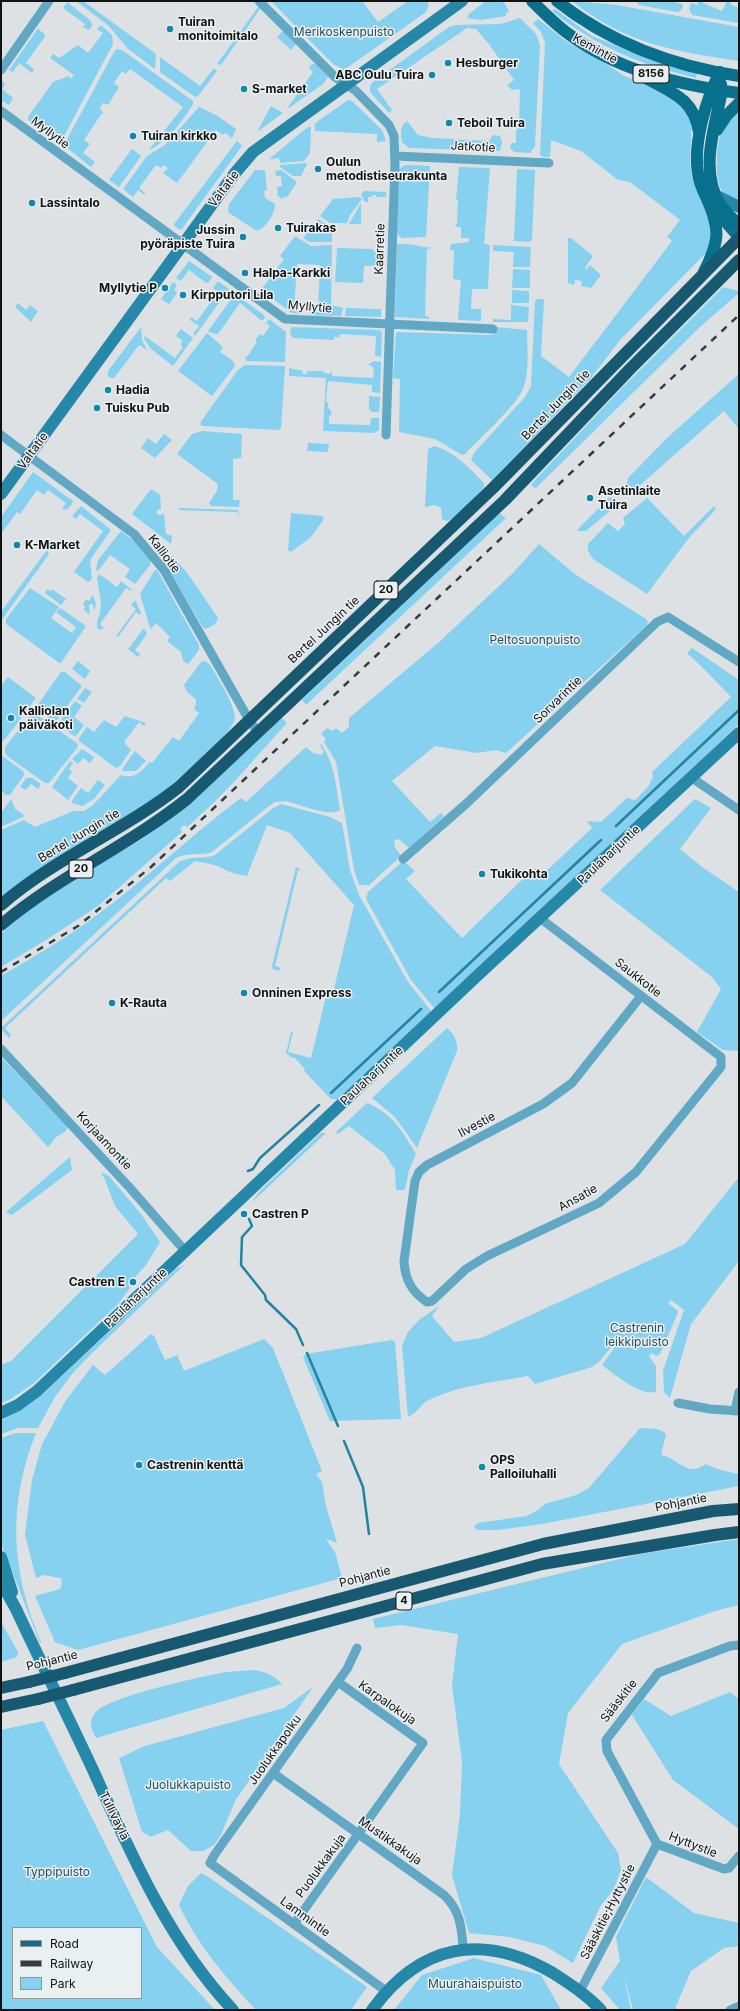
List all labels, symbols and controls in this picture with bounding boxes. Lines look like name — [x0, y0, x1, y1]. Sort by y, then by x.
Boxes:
place label: Tuiran monitoimitalo — [178, 15, 258, 43]
marker: Tuiran monitoimitalo — [165, 24, 175, 34]
park label: Merikoskenpuisto — [294, 25, 394, 39]
street label: Kemintie — [570, 31, 620, 67]
place label: Hesburger — [456, 56, 518, 70]
marker: Hesburger — [443, 58, 453, 68]
road number: 8156 — [633, 65, 669, 83]
place label: ABC Oulu Tuira — [336, 68, 424, 82]
marker: ABC Oulu Tuira — [427, 70, 437, 80]
place label: S-market — [252, 82, 307, 96]
marker: S-market — [239, 84, 249, 94]
street label: Myllytie — [28, 114, 72, 152]
place label: Teboil Tuira — [457, 116, 525, 130]
marker: Teboil Tuira — [444, 118, 454, 128]
place label: Tuiran kirkko — [141, 129, 217, 143]
marker: Tuiran kirkko — [128, 131, 138, 141]
street label: Jatkotie — [450, 139, 496, 155]
place label: Oulun metodistiseurakunta — [326, 155, 447, 183]
marker: Oulun metodistiseurakunta — [313, 164, 323, 174]
street label: Valtatie — [206, 168, 242, 210]
place label: Lassintalo — [40, 196, 100, 210]
marker: Lassintalo — [27, 198, 37, 208]
place label: Tuirakas — [286, 221, 336, 235]
place label: Jussin pyöräpiste Tuira — [140, 223, 235, 251]
marker: Tuirakas — [273, 223, 283, 233]
street label: Kaarretie — [372, 223, 388, 275]
marker: Jussin pyöräpiste Tuira — [238, 232, 248, 242]
place label: Halpa-Karkki — [253, 266, 330, 280]
marker: Halpa-Karkki — [240, 268, 250, 278]
place label: Myllytie P — [99, 281, 157, 295]
marker: Myllytie P — [160, 283, 170, 293]
place label: Kirpputori Lila — [191, 288, 274, 302]
marker: Kirpputori Lila — [178, 290, 188, 300]
street label: Myllytie — [287, 298, 333, 316]
street label: Bertel Jungin tie — [519, 367, 593, 443]
place label: Hadia — [116, 383, 150, 397]
marker: Hadia — [103, 385, 113, 395]
place label: Tuisku Pub — [105, 401, 170, 415]
marker: Tuisku Pub — [92, 403, 102, 413]
street label: Valtatie — [15, 430, 51, 472]
place label: Asetinlaite Tuira — [598, 484, 661, 512]
marker: Asetinlaite Tuira — [585, 493, 595, 503]
street label: Kalliotie — [145, 532, 183, 576]
place label: K-Market — [25, 538, 80, 552]
marker: K-Market — [12, 540, 22, 550]
road number: 20 — [374, 581, 398, 599]
street label: Bertel Jungin tie — [285, 593, 363, 667]
park label: Peltosuonpuisto — [489, 633, 581, 647]
street label: Sorvarintie — [531, 673, 585, 727]
place label: Kalliolan päiväkoti — [19, 704, 73, 732]
marker: Kalliolan päiväkoti — [6, 713, 16, 723]
street label: Bertel Jungin tie — [36, 806, 122, 866]
street label: Paulaharjuntie — [575, 822, 643, 888]
road number: 20 — [69, 860, 93, 878]
place label: Tukikohta — [490, 867, 548, 881]
marker: Tukikohta — [477, 869, 487, 879]
street label: Saukkotie — [612, 955, 664, 1001]
place label: Onninen Express — [252, 986, 351, 1000]
marker: Onninen Express — [239, 988, 249, 998]
place label: K-Rauta — [120, 996, 167, 1010]
marker: K-Rauta — [107, 998, 117, 1008]
street label: Paulaharjuntie — [338, 1043, 406, 1109]
street label: Korjaamontie — [73, 1109, 135, 1173]
street label: Ilvestie — [456, 1109, 498, 1141]
street label: Ansatie — [556, 1181, 600, 1215]
place label: Castren P — [252, 1207, 309, 1221]
marker: Castren P — [239, 1209, 249, 1219]
street label: Paulaharjuntie — [102, 1265, 170, 1331]
place label: Castren E — [69, 1275, 125, 1289]
marker: Castren E — [128, 1277, 138, 1287]
park label: Castrenin leikkipuisto — [605, 1321, 669, 1349]
place label: OPS Palloiluhalli — [490, 1453, 557, 1481]
place label: Castrenin kenttä — [147, 1458, 243, 1472]
marker: Castrenin kenttä — [134, 1460, 144, 1470]
marker: OPS Palloiluhalli — [477, 1462, 487, 1472]
street label: Pohjantie — [654, 1491, 708, 1515]
street label: Pohjantie — [338, 1563, 392, 1591]
road number: 4 — [396, 1592, 412, 1610]
street label: Pohjantie — [25, 1648, 79, 1674]
street label: Sääskitie — [598, 1677, 640, 1725]
street label: Karpalokuja — [355, 1678, 419, 1728]
street label: Juolukkapolku — [246, 1712, 304, 1788]
park label: Juolukkapuisto — [145, 1778, 231, 1792]
street label: Tulliväylä — [96, 1789, 132, 1843]
street label: Mustikkakuja — [355, 1814, 425, 1868]
street label: Hyttystie — [667, 1829, 719, 1861]
street label: Puolukkakuja — [293, 1831, 349, 1901]
street label: Sääskitie;Hyttystie — [578, 1862, 638, 1962]
park label: Typpipuisto — [24, 1865, 90, 1879]
street label: Lammintie — [277, 1894, 333, 1940]
legend — [12, 1927, 142, 1999]
text: Road — [50, 1936, 79, 1951]
text: Railway — [50, 1956, 93, 1971]
text: Park — [50, 1976, 76, 1991]
park label: Muurahaispuisto — [428, 1977, 522, 1991]

